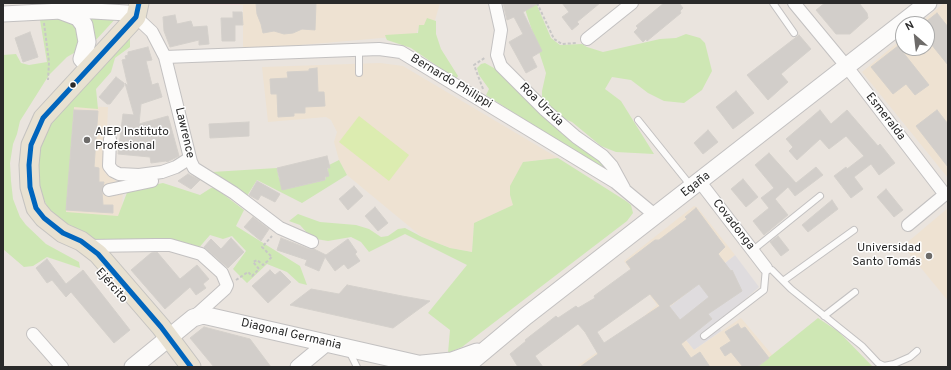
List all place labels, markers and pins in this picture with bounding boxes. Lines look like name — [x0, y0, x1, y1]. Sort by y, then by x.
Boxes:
unlabelled marker — [68, 80, 78, 90]
place label: AIEP Instituto Profesional — [95, 126, 169, 154]
marker: AIEP Instituto Profesional — [82, 135, 92, 145]
place label: Universidad Santo Tomás — [852, 242, 921, 270]
marker: Universidad Santo Tomás — [924, 251, 934, 261]

